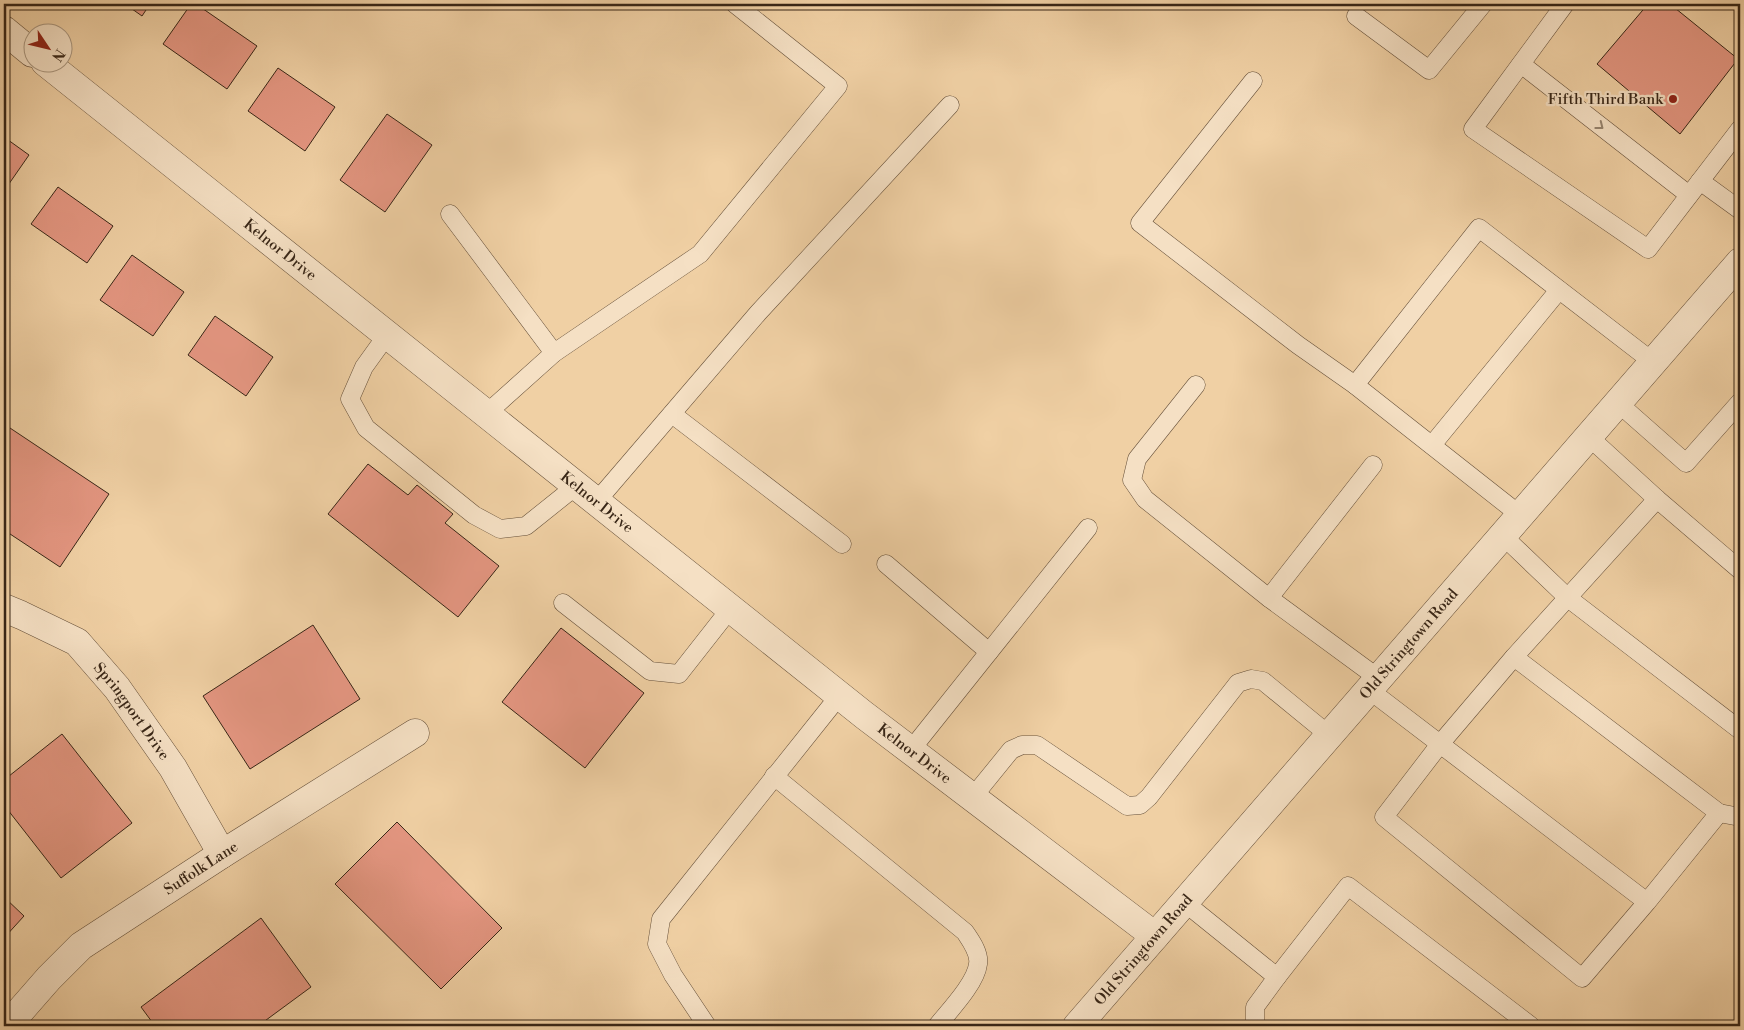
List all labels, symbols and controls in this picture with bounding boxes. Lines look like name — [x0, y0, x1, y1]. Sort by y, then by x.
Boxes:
north arrow — [22, 22, 72, 72]
text: N — [47, 45, 68, 65]
place label: Fifth Third Bank — [1548, 90, 1664, 109]
marker: Fifth Third Bank — [1667, 93, 1679, 105]
one-way arrow — [1595, 121, 1604, 130]
street label: Kelnor Drive — [240, 215, 321, 285]
street label: Kelnor Drive — [557, 467, 637, 537]
street label: Old Stringtown Road — [1355, 584, 1462, 703]
street label: Springport Drive — [90, 659, 174, 764]
street label: Kelnor Drive — [874, 719, 955, 788]
street label: Suffolk Lane — [160, 837, 241, 899]
street label: Old Stringtown Road — [1090, 890, 1197, 1009]

